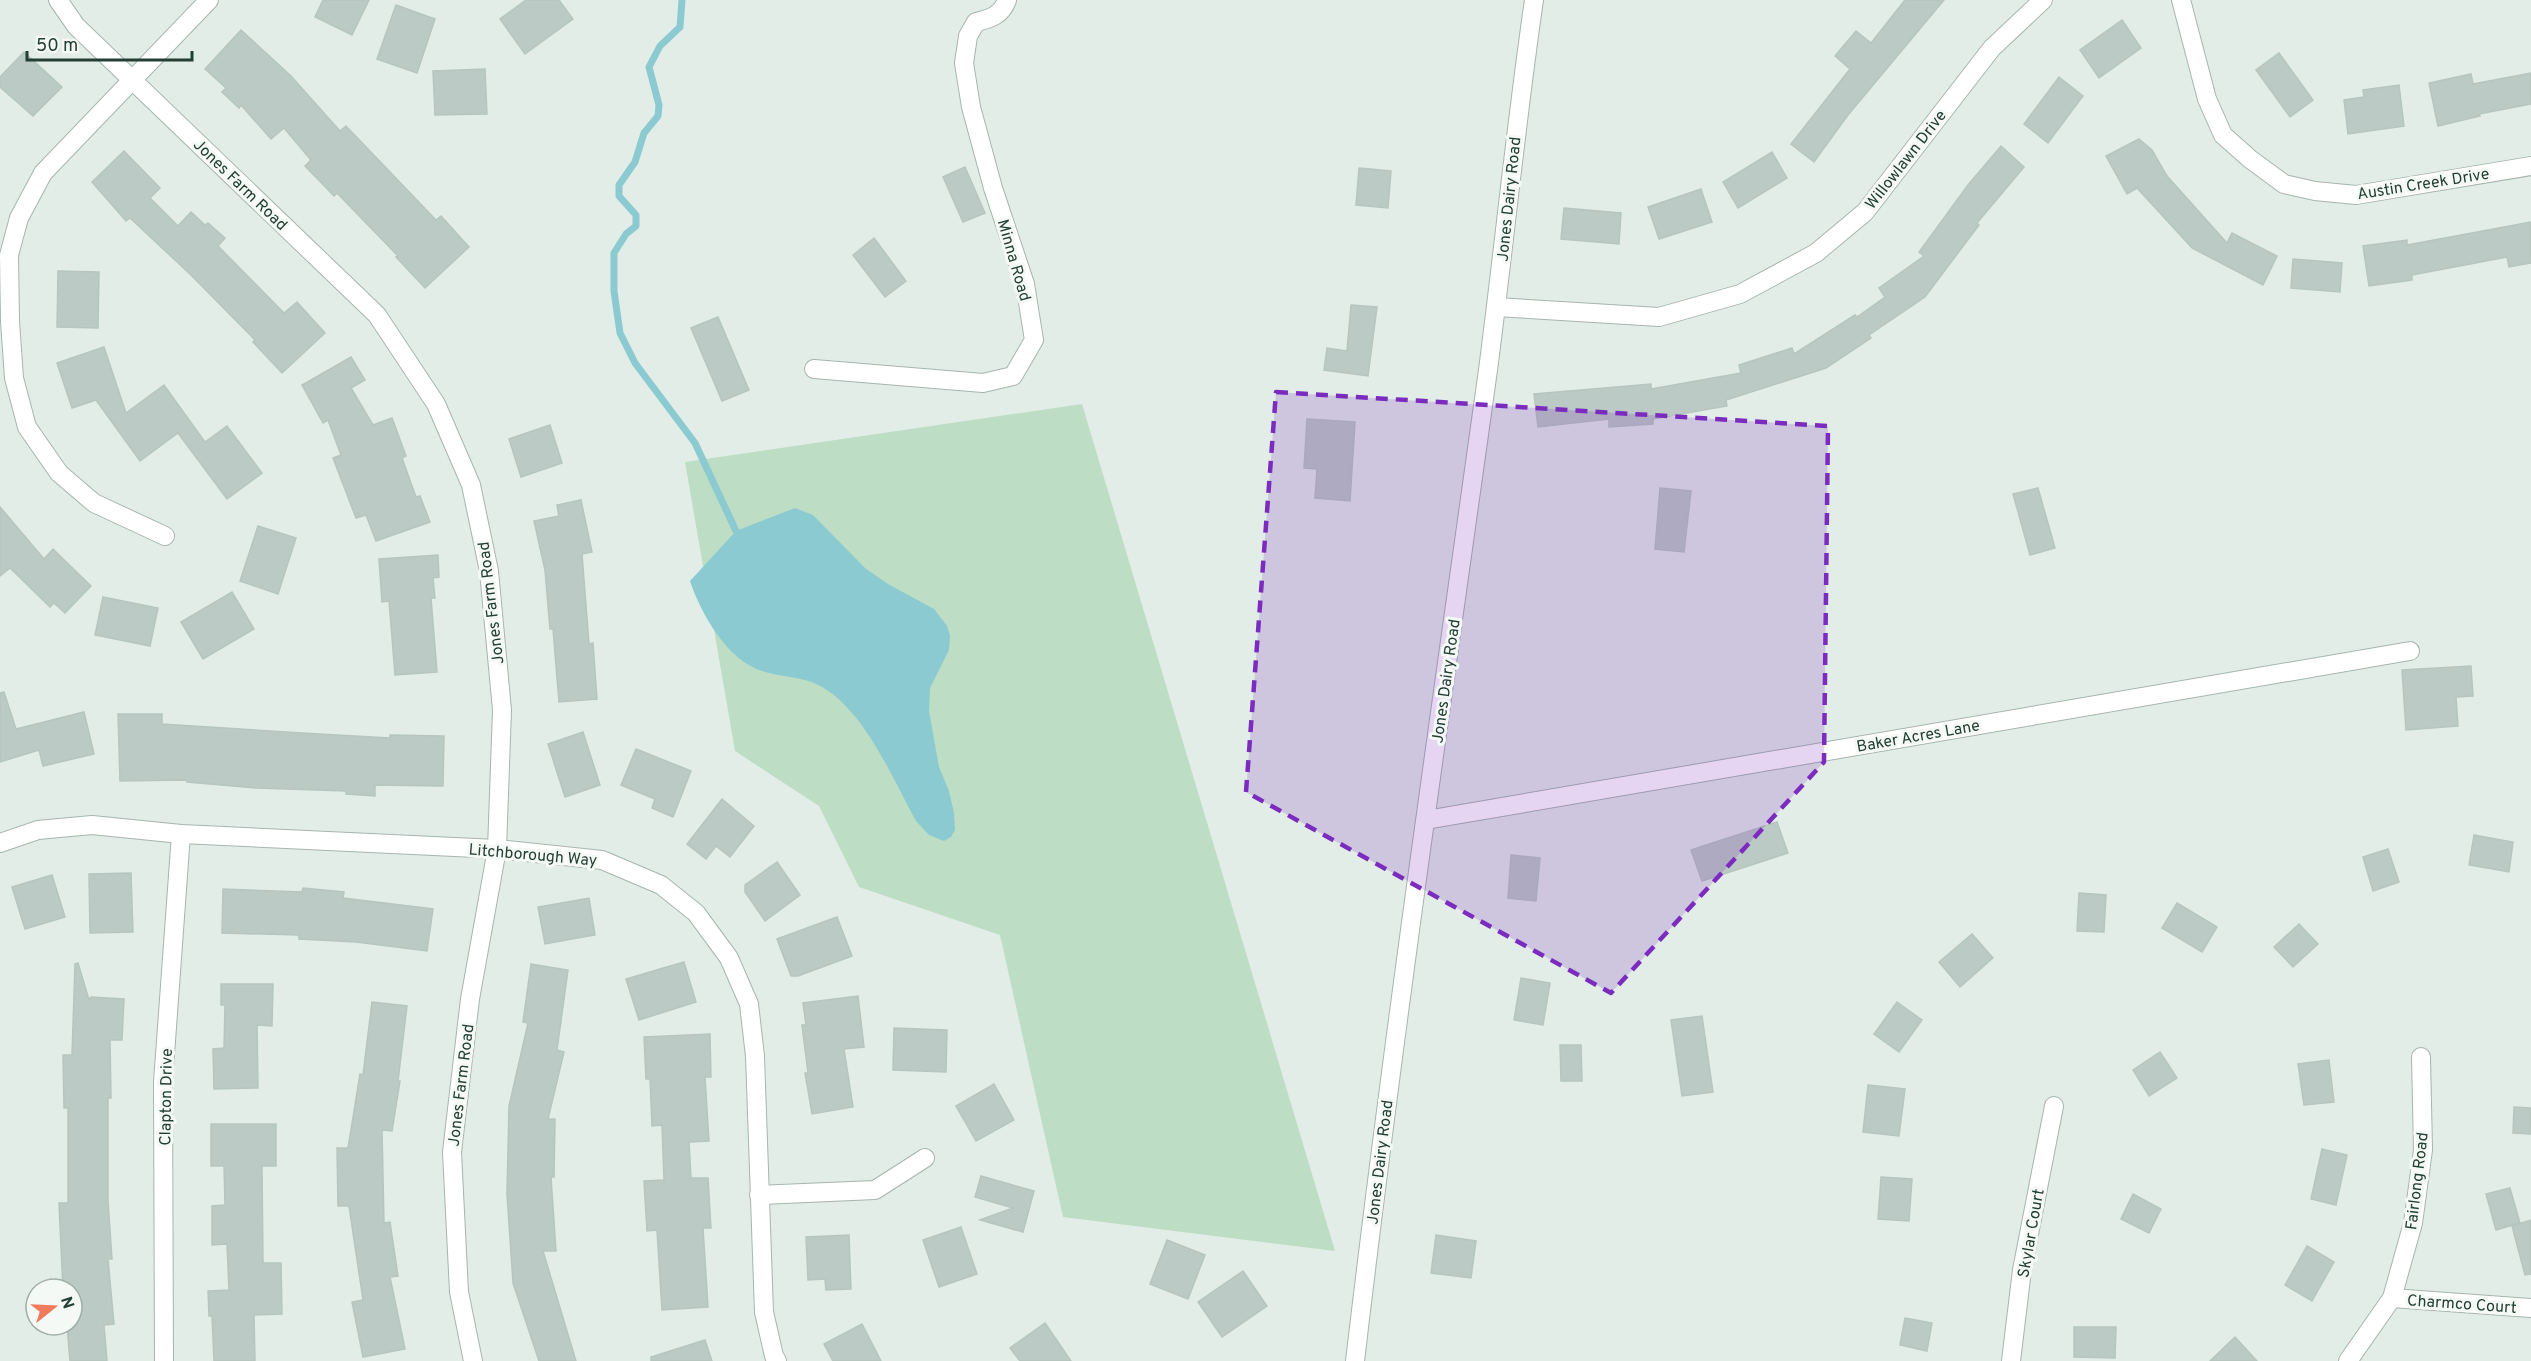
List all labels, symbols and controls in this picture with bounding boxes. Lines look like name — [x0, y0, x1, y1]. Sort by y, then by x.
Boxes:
scale bar — [27, 24, 192, 62]
text: 50 m — [36, 35, 78, 58]
street label: Willowlawn Drive — [1862, 107, 1952, 214]
street label: Jones Farm Road — [188, 135, 291, 235]
street label: Jones Dairy Road — [1493, 136, 1526, 263]
street label: Austin Creek Drive — [2356, 165, 2491, 205]
street label: Minna Road — [992, 217, 1034, 304]
street label: Jones Farm Road — [475, 540, 509, 665]
street label: Jones Dairy Road — [1428, 618, 1466, 745]
street label: Baker Acres Lane — [1855, 716, 1982, 758]
street label: Litchborough Way — [468, 840, 598, 872]
street label: Jones Farm Road — [445, 1023, 479, 1148]
street label: Clapton Drive — [156, 1048, 178, 1146]
street label: Jones Dairy Road — [1363, 1099, 1399, 1226]
street label: Fairlong Road — [2402, 1131, 2434, 1231]
street label: Skylar Court — [2014, 1187, 2050, 1279]
north arrow — [24, 1277, 84, 1337]
street label: Charmco Court — [2406, 1291, 2517, 1319]
text: N — [55, 1294, 78, 1312]

